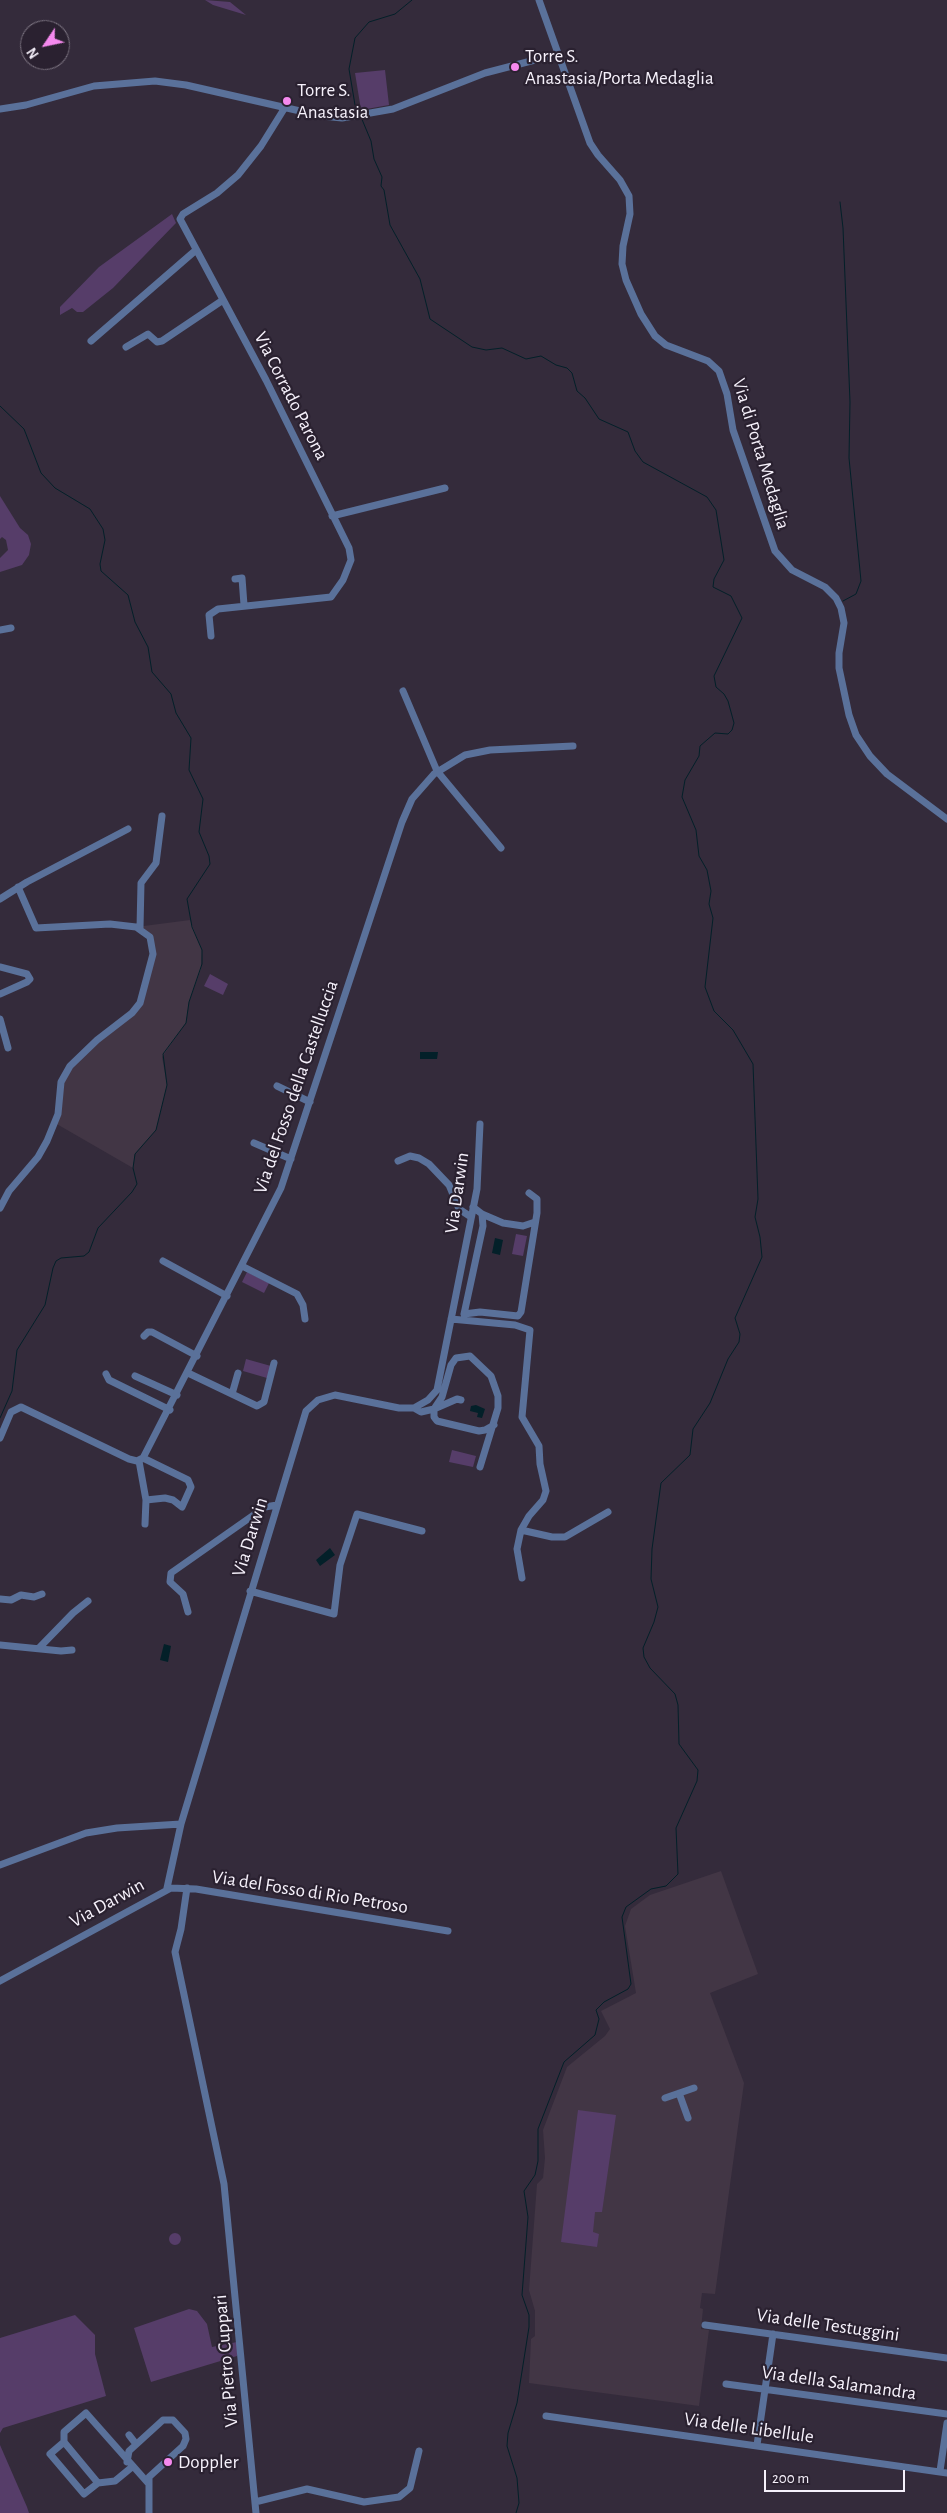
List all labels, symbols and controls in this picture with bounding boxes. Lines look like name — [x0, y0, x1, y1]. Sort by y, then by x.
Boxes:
north arrow — [20, 20, 70, 70]
text: N — [25, 45, 42, 61]
place label: Torre S. Anastasia/Porta Medaglia — [525, 45, 714, 89]
marker: Torre S. Anastasia/Porta Medaglia — [509, 61, 521, 73]
place label: Torre S. Anastasia — [297, 79, 369, 123]
marker: Torre S. Anastasia — [281, 95, 293, 107]
street label: Via Corrado Parona — [249, 328, 333, 464]
street label: Via di Porta Medaglia — [727, 376, 795, 532]
street label: Via del Fosso della Castelluccia — [249, 977, 343, 1197]
street label: Via Darwin — [440, 1151, 474, 1235]
street label: Via Darwin — [227, 1495, 273, 1579]
street label: Via del Fosso di Rio Petroso — [210, 1865, 410, 1919]
street label: Via Darwin — [66, 1873, 148, 1933]
street label: Via Pietro Cuppari — [209, 2294, 243, 2428]
street label: Via delle Testuggini — [755, 2304, 901, 2346]
street label: Via della Salamandra — [760, 2361, 918, 2405]
street label: Via delle Libellule — [683, 2408, 815, 2448]
place label: Doppler — [178, 2451, 239, 2473]
marker: Doppler — [162, 2456, 174, 2468]
scale bar — [767, 2460, 908, 2492]
text: 200 m — [772, 2471, 809, 2486]

